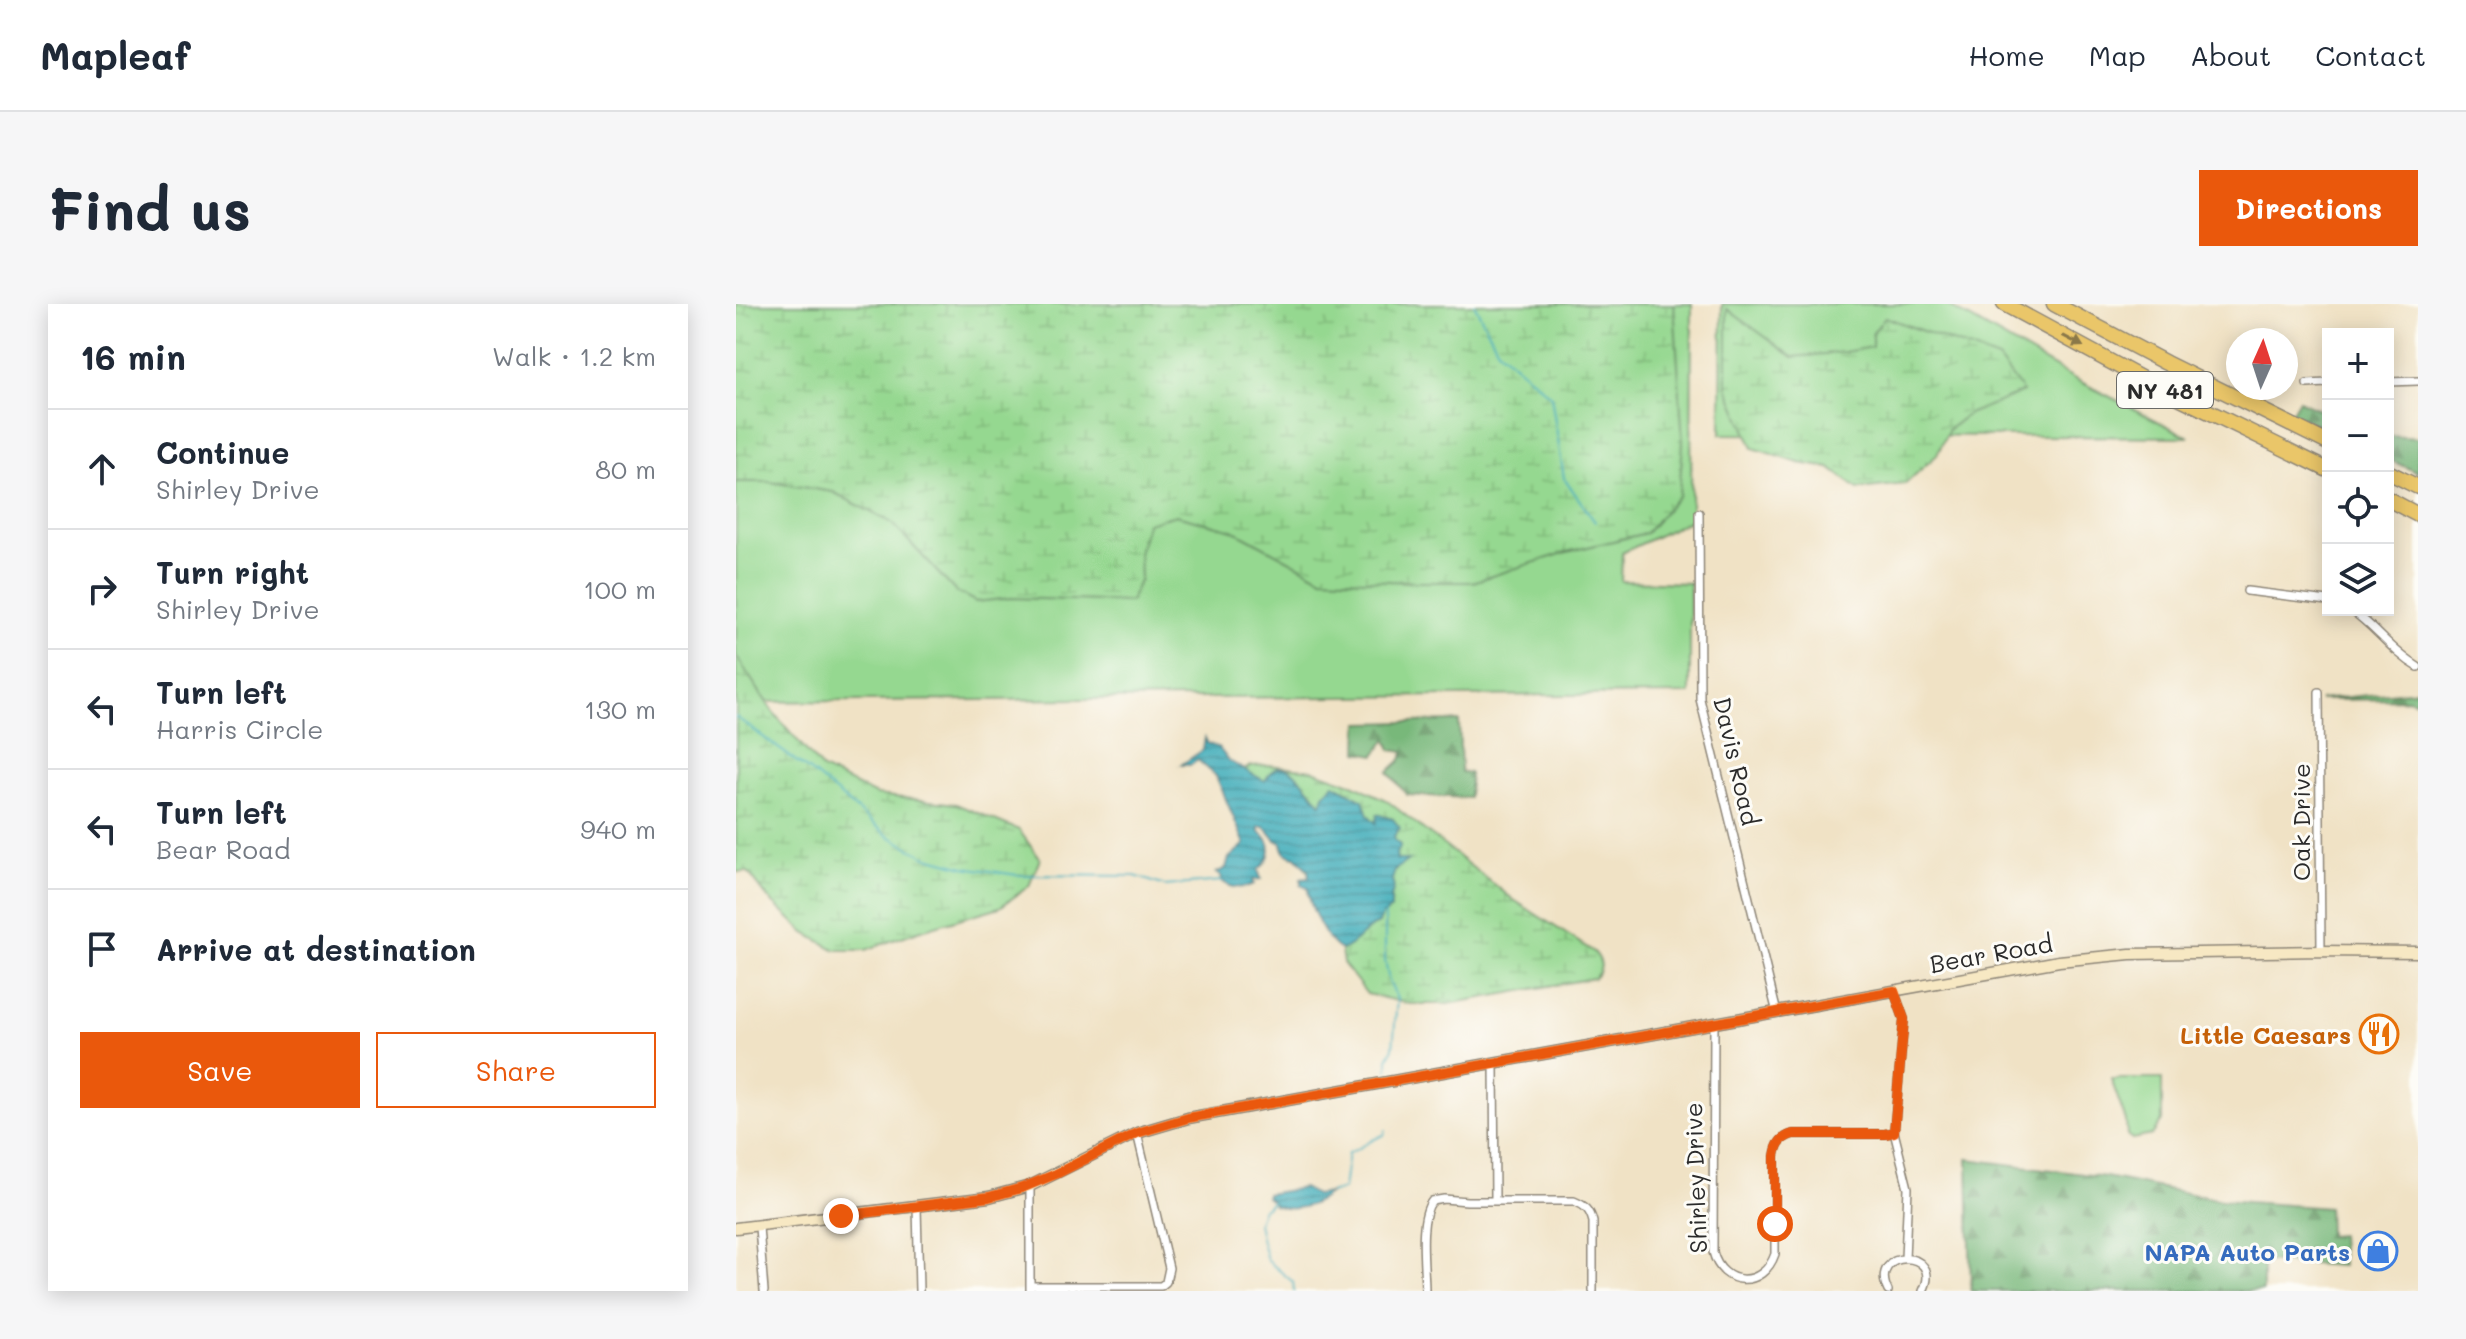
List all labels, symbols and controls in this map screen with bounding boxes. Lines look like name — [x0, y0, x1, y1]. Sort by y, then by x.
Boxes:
text: Mapleaf — [40, 30, 191, 80]
text: Home — [1969, 37, 2045, 73]
text: Map — [2089, 37, 2146, 73]
text: About — [2190, 37, 2271, 73]
text: Contact — [2315, 37, 2426, 73]
button: Directions — [2199, 170, 2418, 246]
text: Find us — [48, 172, 251, 245]
north arrow — [2226, 328, 2298, 400]
map controls — [2322, 328, 2394, 616]
button: + — [2322, 328, 2394, 400]
text: 16 min — [80, 334, 186, 379]
one-way arrow — [2062, 334, 2084, 348]
text: Walk · 1.2 km — [492, 339, 656, 373]
road number: NY 481 — [2117, 372, 2213, 408]
button: − — [2322, 400, 2394, 472]
text: Continue — [156, 432, 289, 472]
icon: ahead — [80, 447, 124, 491]
text: 80 m — [595, 452, 656, 486]
text: Shirley Drive — [156, 472, 320, 506]
button: locate — [2322, 472, 2394, 544]
button: layers — [2322, 544, 2394, 616]
text: Turn right — [156, 552, 309, 592]
icon: right — [80, 567, 124, 611]
text: 100 m — [583, 572, 656, 606]
text: Shirley Drive — [156, 592, 320, 626]
text: Turn left — [156, 672, 287, 712]
icon: left — [80, 687, 124, 731]
text: 130 m — [584, 692, 656, 726]
street label: Davis Road — [1707, 694, 1767, 828]
text: Harris Circle — [156, 712, 323, 746]
street label: Oak Drive — [2285, 763, 2316, 881]
text: Turn left — [156, 792, 287, 832]
icon: left — [80, 807, 124, 851]
text: 940 m — [580, 812, 656, 846]
text: Bear Road — [156, 832, 291, 866]
icon: arrive — [80, 927, 124, 971]
street label: Bear Road — [1927, 927, 2055, 979]
text: Arrive at destination — [156, 929, 476, 969]
restaurant icon: Little Caesars — [2358, 1013, 2400, 1055]
place label: Little Caesars — [2180, 1019, 2351, 1050]
button: Save — [80, 1032, 360, 1108]
button: Share — [376, 1032, 656, 1108]
street label: Shirley Drive — [1677, 1102, 1713, 1254]
route end — [823, 1198, 859, 1234]
route start — [1757, 1206, 1793, 1242]
shop icon: NAPA Auto Parts — [2357, 1230, 2399, 1272]
place label: NAPA Auto Parts — [2144, 1236, 2350, 1267]

